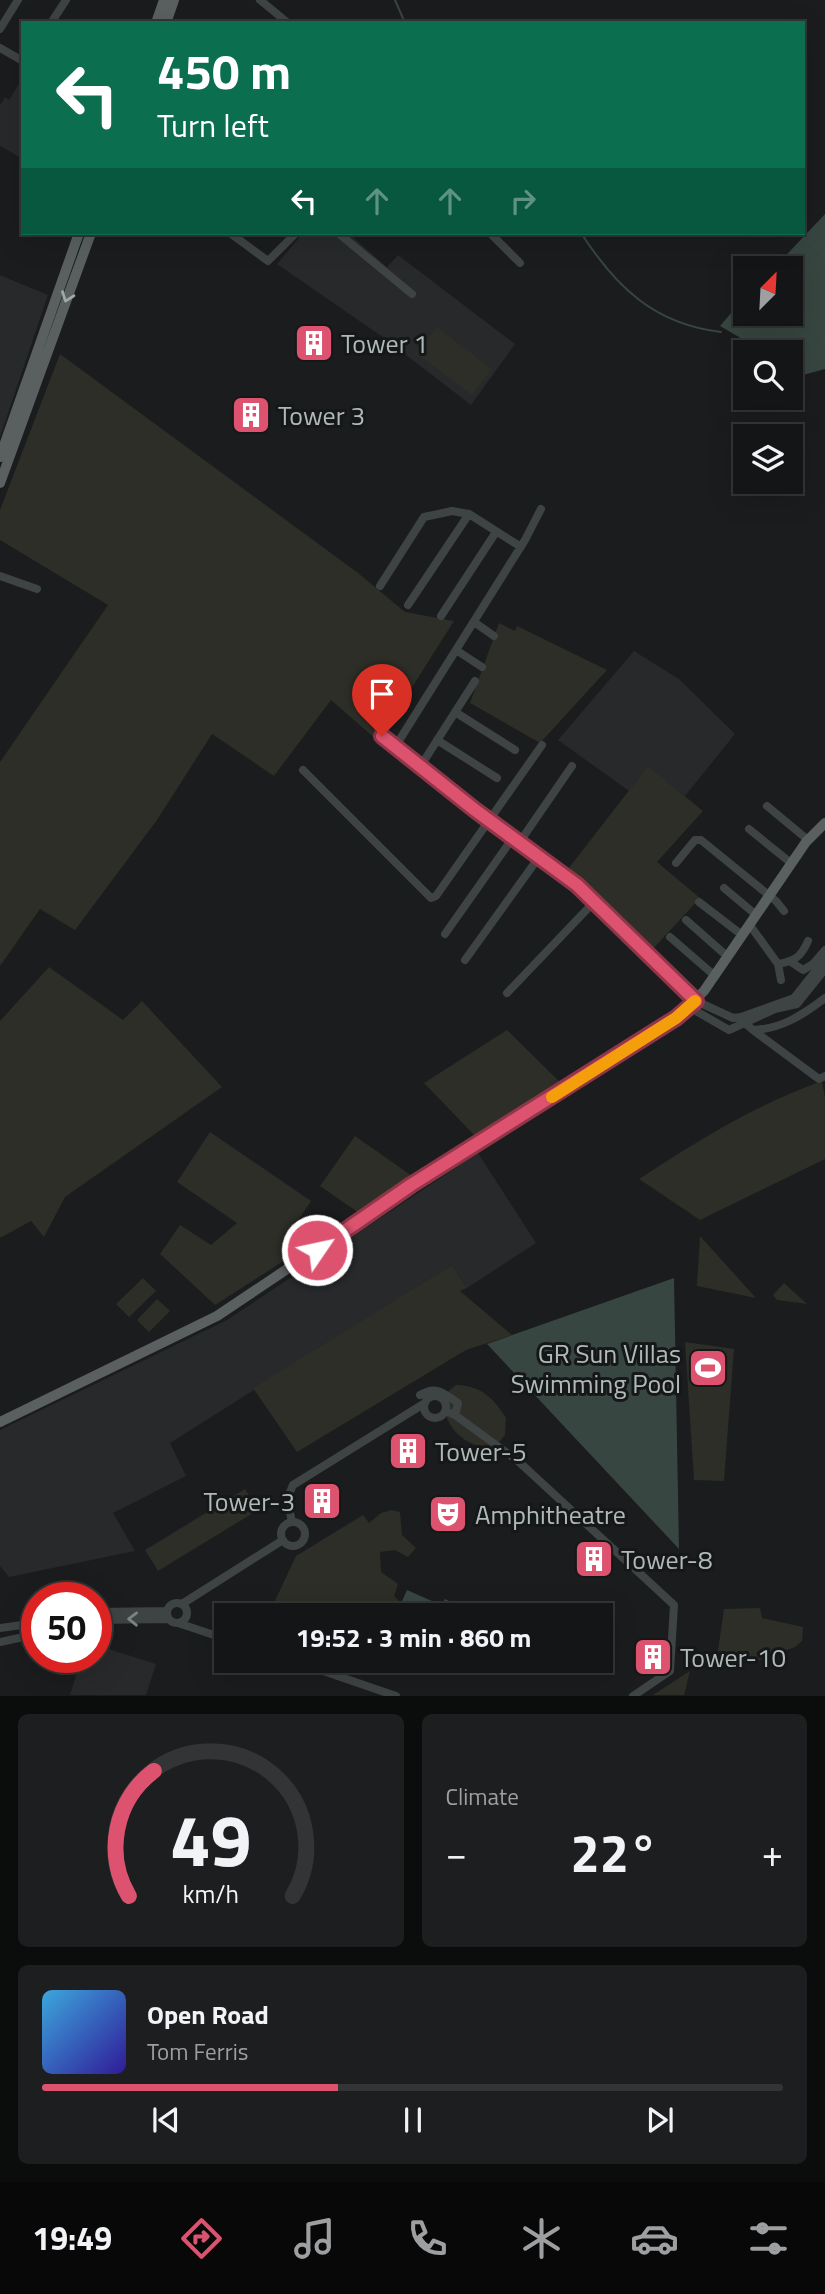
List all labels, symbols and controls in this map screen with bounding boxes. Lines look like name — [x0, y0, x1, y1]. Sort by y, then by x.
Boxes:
text: 450 m — [157, 33, 291, 108]
icon: left — [42, 49, 133, 140]
text: Turn left — [157, 101, 269, 149]
icon: left — [285, 182, 323, 220]
icon: ahead — [358, 182, 396, 220]
icon: ahead — [431, 182, 469, 220]
icon: right — [504, 182, 542, 220]
north arrow — [733, 256, 803, 326]
map controls — [733, 256, 803, 494]
one-way arrow — [61, 290, 75, 302]
building icon: Tower 1 — [293, 322, 335, 364]
place label: Tower 1 — [341, 324, 428, 363]
button: search — [733, 340, 803, 410]
building icon: Tower 3 — [230, 394, 272, 436]
place label: Tower 3 — [278, 396, 365, 435]
button: layers — [733, 424, 803, 494]
pin — [352, 664, 412, 736]
icon: arrive — [363, 675, 401, 713]
position arrow — [280, 1213, 354, 1287]
place label: GR Sun Villas Swimming Pool — [511, 1334, 681, 1403]
sports icon: GR Sun Villas Swimming Pool — [687, 1347, 729, 1389]
building icon: Tower-5 — [387, 1430, 429, 1472]
place label: Tower-5 — [435, 1432, 526, 1471]
building icon: Tower-3 — [301, 1480, 343, 1522]
place label: Tower-3 — [204, 1482, 295, 1521]
theatre icon: Amphitheatre — [427, 1493, 469, 1535]
place label: Amphitheatre — [475, 1495, 626, 1534]
building icon: Tower-8 — [573, 1538, 615, 1580]
place label: Tower-8 — [621, 1540, 712, 1579]
speed limit sign: 50 — [21, 1582, 112, 1673]
one-way arrow — [127, 1611, 138, 1627]
text: 19:52 · 3 min · 860 m — [296, 1618, 531, 1657]
building icon: Tower-10 — [632, 1636, 674, 1678]
place label: Tower-10 — [680, 1638, 786, 1677]
text: Climate — [446, 1779, 519, 1814]
text: 49 — [170, 1785, 252, 1895]
text: 22° — [571, 1813, 658, 1892]
text: − — [446, 1824, 467, 1882]
text: + — [762, 1824, 783, 1882]
text: km/h — [182, 1875, 239, 1913]
text: Open Road — [147, 1995, 269, 2034]
text: Tom Ferris — [147, 2034, 248, 2069]
icon: previous — [147, 2101, 185, 2139]
icon: pause — [394, 2101, 432, 2139]
icon: next — [641, 2101, 679, 2139]
text: 19:49 — [32, 2214, 112, 2262]
icon: directions — [177, 2214, 226, 2263]
icon: music — [290, 2214, 339, 2263]
icon: phone — [403, 2214, 452, 2263]
icon: climate — [517, 2214, 566, 2263]
icon: car — [630, 2214, 679, 2263]
icon: filters — [744, 2214, 793, 2263]

